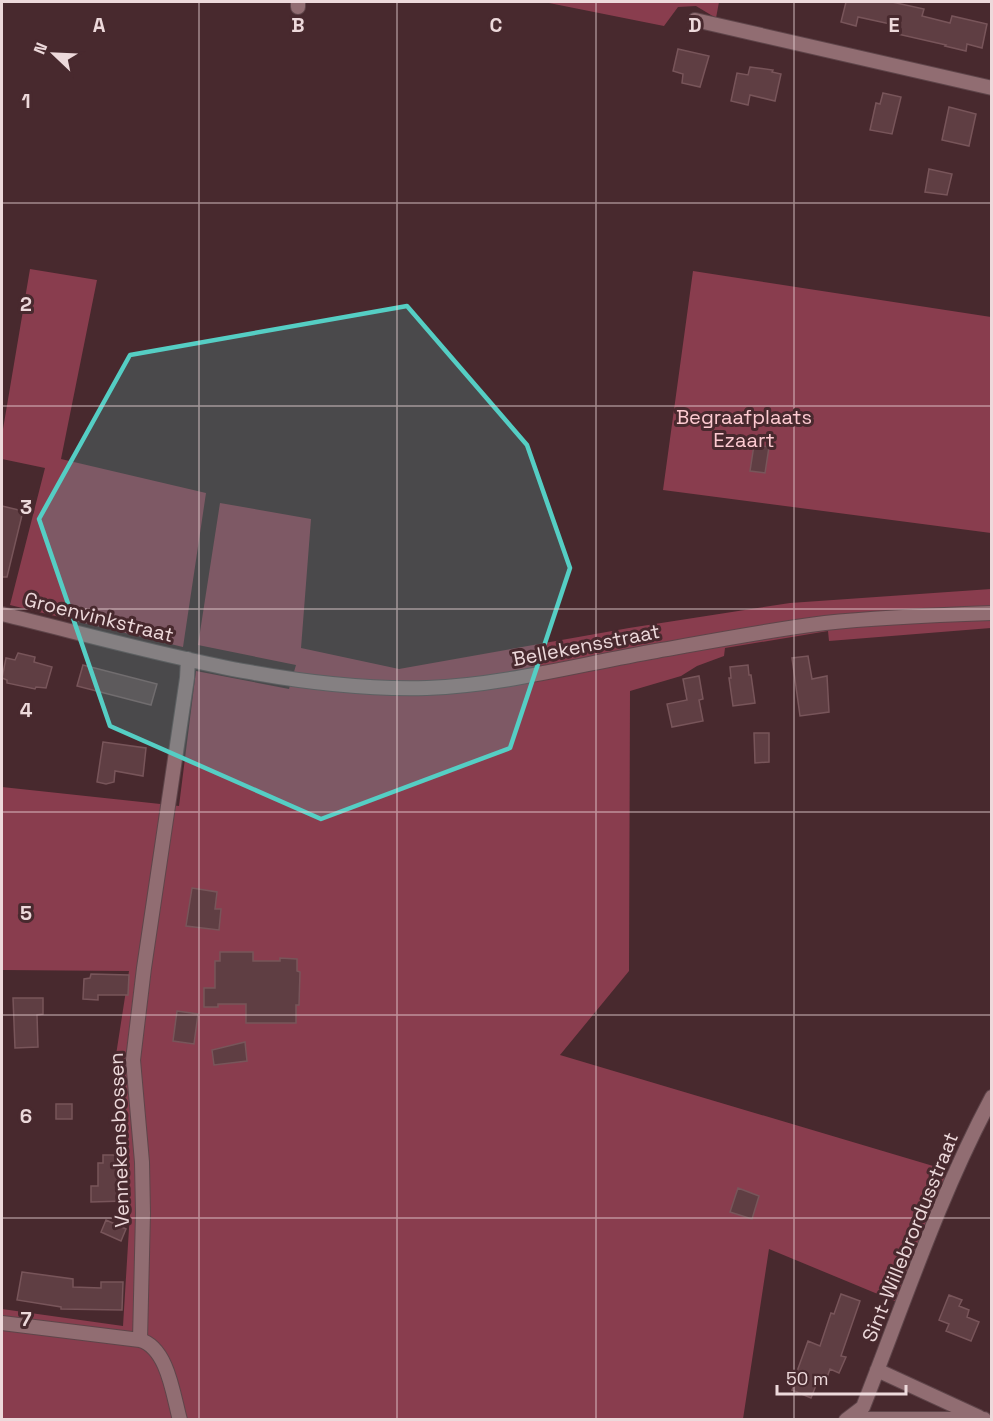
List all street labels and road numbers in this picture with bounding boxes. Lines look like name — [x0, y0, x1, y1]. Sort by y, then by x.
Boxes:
street label: Groenvinkstraat — [21, 586, 177, 648]
street label: Bellekensstraat — [510, 618, 662, 672]
street label: Vennekensbossen — [103, 1052, 135, 1228]
street label: Sint-Willebrordusstraat — [856, 1128, 964, 1346]

